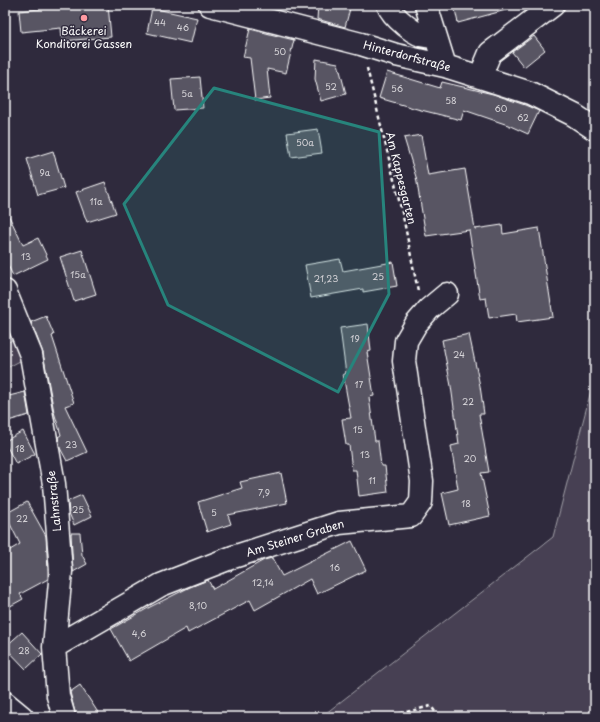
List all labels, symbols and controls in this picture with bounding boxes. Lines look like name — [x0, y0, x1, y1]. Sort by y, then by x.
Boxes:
marker: Bäckerei Konditorei Gassen — [79, 13, 89, 23]
house number: 44 — [154, 15, 166, 29]
house number: 46 — [177, 20, 189, 34]
place label: Bäckerei Konditorei Gassen — [36, 22, 132, 52]
street label: Hinterdorfstraße — [362, 36, 453, 75]
house number: 50 — [274, 44, 287, 58]
house number: 52 — [325, 79, 337, 93]
house number: 56 — [391, 81, 403, 95]
house number: 5a — [181, 86, 193, 100]
house number: 58 — [445, 93, 457, 107]
house number: 60 — [495, 101, 508, 115]
house number: 62 — [517, 110, 529, 124]
street label: Am Kappesgarten — [382, 130, 421, 226]
house number: 50a — [296, 135, 314, 149]
house number: 9a — [40, 165, 51, 179]
house number: 11a — [89, 194, 103, 208]
house number: 13 — [21, 249, 31, 263]
house number: 15a — [70, 267, 86, 281]
house number: 25 — [372, 269, 384, 283]
house number: 21,23 — [314, 271, 338, 285]
house number: 19 — [350, 331, 360, 345]
house number: 24 — [453, 347, 465, 361]
house number: 17 — [355, 377, 364, 391]
house number: 22 — [462, 394, 474, 408]
house number: 15 — [353, 422, 363, 436]
house number: 23 — [65, 437, 77, 451]
house number: 18 — [15, 441, 25, 455]
house number: 13 — [360, 447, 370, 461]
house number: 20 — [464, 451, 477, 465]
street label: Lahnstraße — [42, 470, 65, 532]
house number: 11 — [368, 473, 376, 487]
house number: 7,9 — [258, 485, 270, 499]
house number: 18 — [461, 496, 471, 510]
house number: 25 — [72, 502, 84, 516]
house number: 5 — [211, 505, 217, 519]
house number: 22 — [16, 511, 28, 525]
street label: Am Steiner Graben — [244, 514, 346, 561]
house number: 16 — [330, 560, 340, 574]
house number: 12,14 — [252, 575, 274, 589]
house number: 8,10 — [189, 598, 207, 612]
house number: 4,6 — [132, 626, 146, 640]
house number: 28 — [18, 643, 30, 657]

